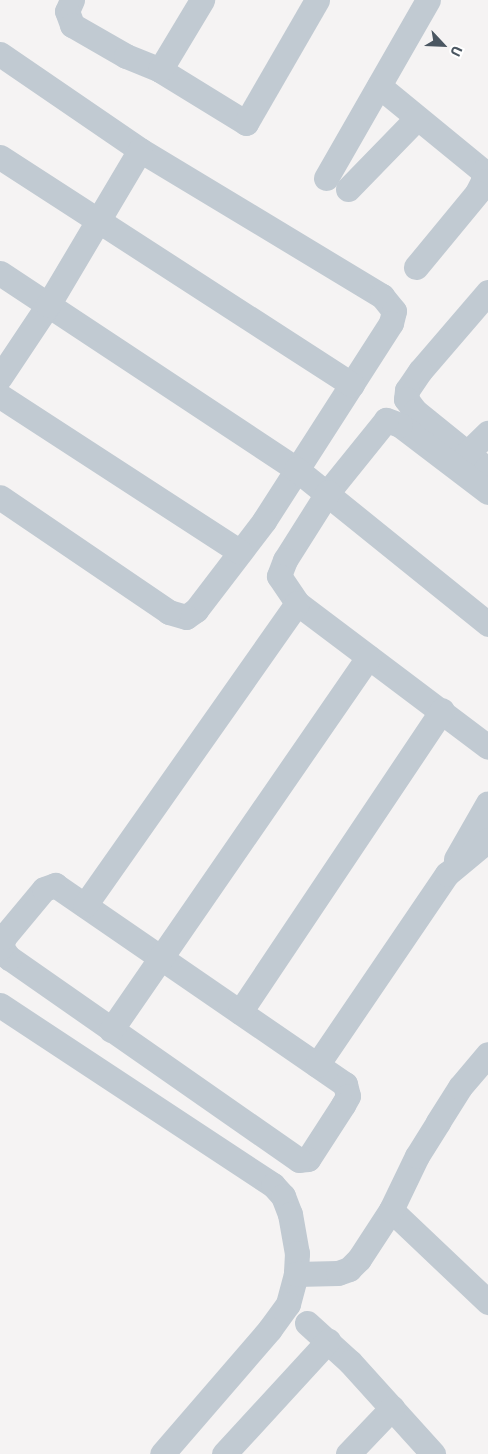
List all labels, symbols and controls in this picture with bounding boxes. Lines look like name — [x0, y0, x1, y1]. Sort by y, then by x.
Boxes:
north arrow — [418, 20, 468, 70]
text: U — [446, 43, 467, 60]

